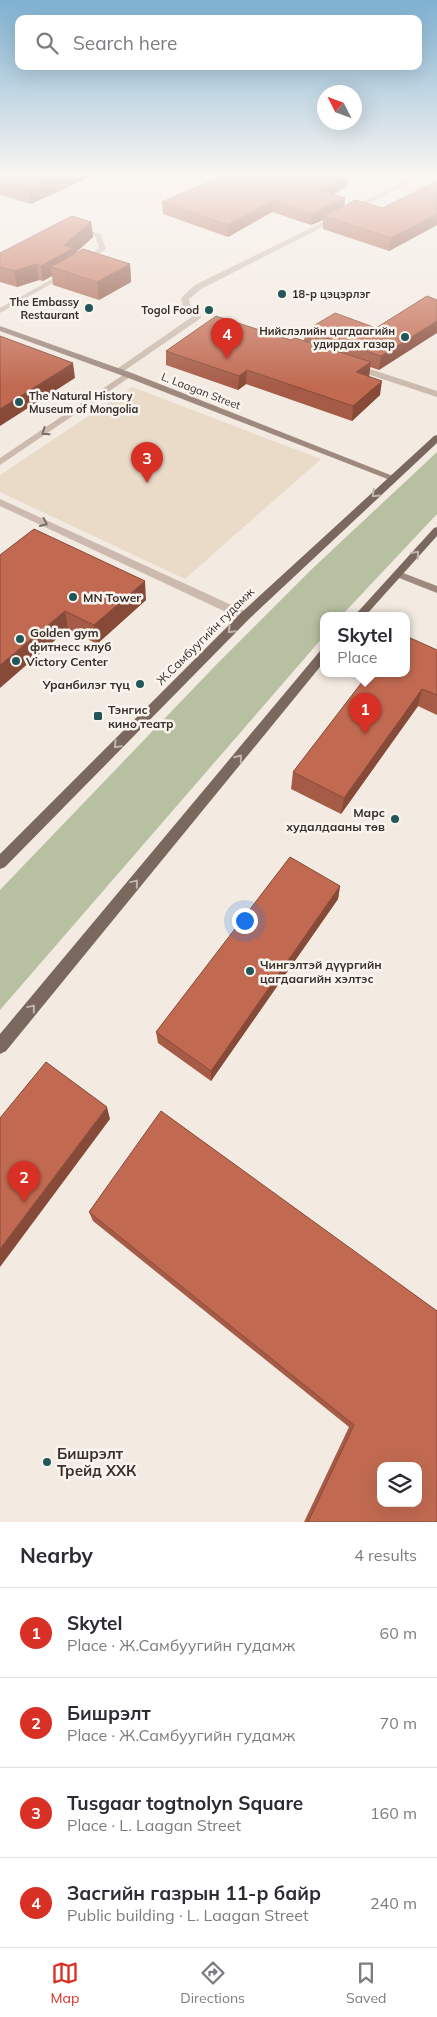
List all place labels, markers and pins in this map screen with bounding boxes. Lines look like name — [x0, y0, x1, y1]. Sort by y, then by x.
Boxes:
place label: 18-р цэцэрлэг — [292, 287, 370, 301]
marker: 18-р цэцэрлэг — [276, 288, 288, 300]
place label: The Embassy Restaurant — [10, 295, 79, 322]
marker: The Embassy Restaurant — [83, 302, 95, 314]
place label: Togol Food — [141, 303, 199, 317]
marker: Togol Food — [203, 304, 215, 316]
pin: 4 — [211, 318, 243, 359]
place label: Нийслэлийн цагдаагийн удирдах газар — [259, 324, 395, 351]
marker: Нийслэлийн цагдаагийн удирдах газар — [399, 331, 411, 343]
place label: The Natural History Museum of Mongolia — [29, 389, 138, 416]
marker: The Natural History Museum of Mongolia — [13, 396, 25, 408]
pin: 3 — [131, 442, 163, 483]
place label: MN Tower — [83, 590, 141, 605]
marker: MN Tower — [67, 591, 79, 603]
place label: Golden gym фитнесс клуб — [30, 625, 112, 654]
marker: Golden gym фитнесс клуб — [14, 633, 26, 645]
place label: Victory Center — [25, 654, 108, 669]
marker: Victory Center — [10, 655, 22, 667]
place label: Уранбилэг түц — [41, 677, 130, 692]
marker: Уранбилэг түц — [134, 678, 146, 690]
pin: 1 — [349, 693, 381, 734]
place label: Тэнгис кино театр — [108, 702, 174, 731]
marker: Тэнгис кино театр — [92, 710, 104, 722]
place label: Марс худалдааны төв — [285, 805, 385, 834]
marker: Марс худалдааны төв — [389, 813, 401, 825]
place label: Чингэлтэй дүүргийн цагдаагийн хэлтэс — [260, 957, 382, 986]
marker: Чингэлтэй дүүргийн цагдаагийн хэлтэс — [244, 965, 256, 977]
pin: 2 — [8, 1161, 40, 1202]
place label: Бишрэлт Трейд ХХК — [57, 1444, 137, 1480]
marker: Бишрэлт Трейд ХХК — [41, 1456, 53, 1468]

